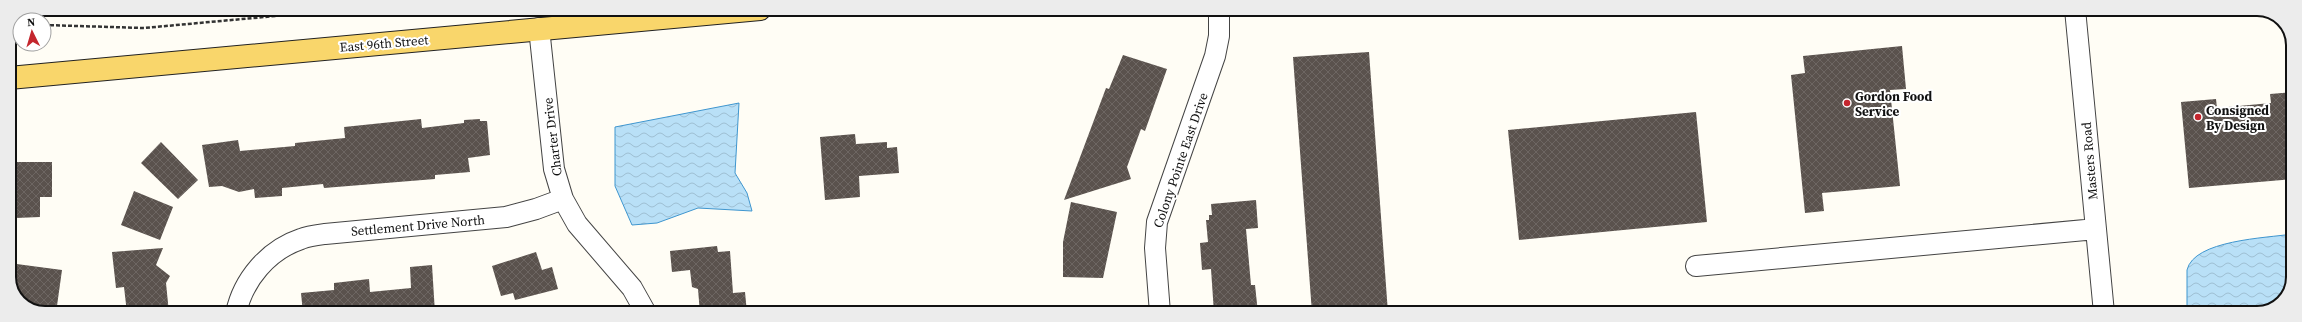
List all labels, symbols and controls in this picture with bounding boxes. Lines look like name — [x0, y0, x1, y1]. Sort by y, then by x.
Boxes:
north arrow — [12, 12, 52, 52]
text: N — [27, 15, 36, 30]
street label: East 96th Street — [339, 31, 430, 56]
place label: Gordon Food Service — [1855, 88, 1933, 120]
street label: Colony Pointe East Drive — [1149, 90, 1212, 230]
street label: Charter Drive — [539, 96, 566, 177]
marker: Gordon Food Service — [1842, 98, 1852, 108]
place label: Consigned By Design — [2206, 102, 2269, 134]
marker: Consigned By Design — [2193, 112, 2203, 122]
street label: Masters Road — [2078, 121, 2101, 201]
street label: Settlement Drive North — [350, 211, 486, 240]

